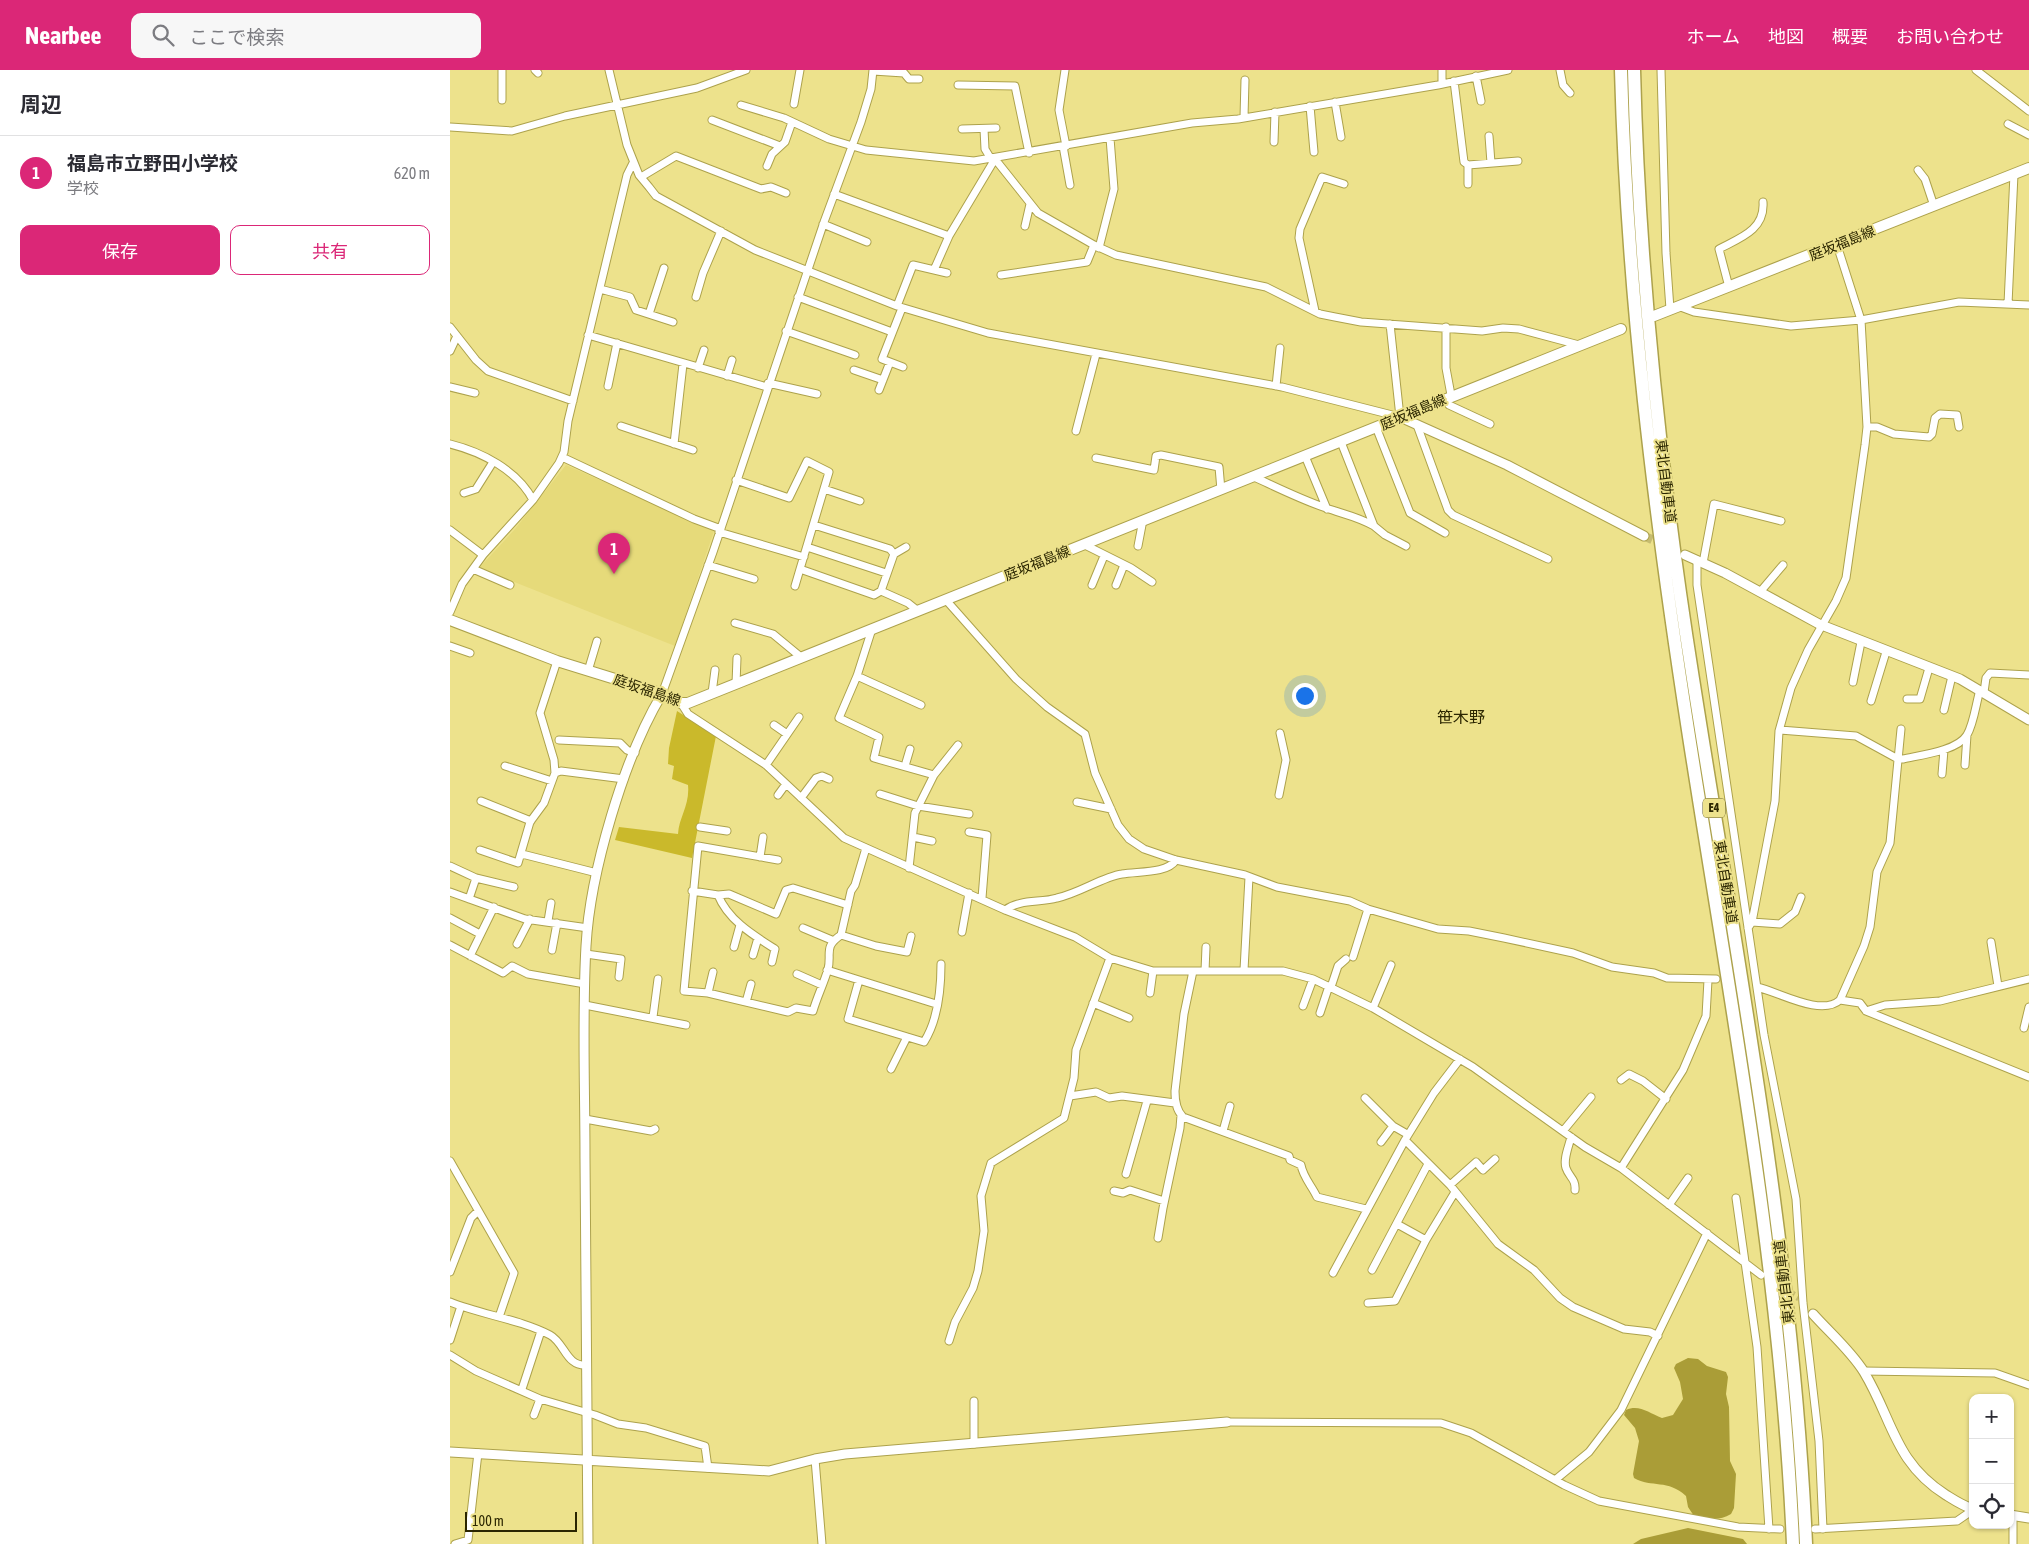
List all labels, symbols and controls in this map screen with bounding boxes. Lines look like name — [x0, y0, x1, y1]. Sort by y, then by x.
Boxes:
search box — [131, 13, 481, 58]
icon: search — [149, 21, 177, 49]
text: Nearbee — [25, 22, 101, 49]
text: ここで検索 — [189, 26, 284, 48]
text: ホーム — [1687, 26, 1740, 47]
text: 地図 — [1768, 26, 1804, 47]
text: 概要 — [1832, 26, 1868, 47]
text: お問い合わせ — [1896, 26, 2004, 47]
text: 周辺 — [20, 92, 62, 116]
text: 福島市立野田小学校 — [67, 152, 238, 174]
text: 1 — [32, 164, 40, 182]
text: 620 m — [394, 164, 430, 182]
text: 学校 — [67, 179, 99, 197]
street label: 庭坂福島線 — [1807, 222, 1877, 264]
button: 保存 — [20, 225, 220, 275]
button: 共有 — [230, 225, 430, 275]
street label: 庭坂福島線 — [1378, 391, 1448, 433]
street label: 東北自動車道 — [1653, 438, 1679, 524]
pin: 1 — [598, 533, 630, 574]
street label: 庭坂福島線 — [1002, 542, 1072, 584]
street label: 庭坂福島線 — [611, 671, 683, 709]
your location — [1292, 683, 1318, 709]
district label: 笹木野 — [1437, 708, 1485, 726]
road number: E4 — [1703, 798, 1725, 818]
street label: 東北自動車道 — [1712, 839, 1740, 925]
street label: 東北自動車道 — [1771, 1239, 1797, 1325]
map controls — [1969, 1394, 2014, 1529]
button: + — [1969, 1394, 2014, 1439]
button: − — [1969, 1439, 2014, 1484]
button: locate — [1969, 1484, 2014, 1529]
scale bar — [465, 1509, 578, 1532]
text: 100 m — [472, 1513, 504, 1529]

